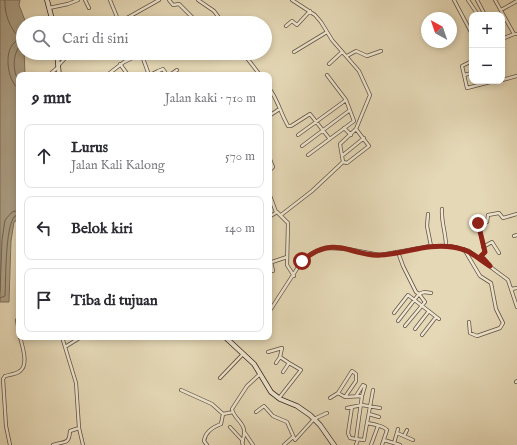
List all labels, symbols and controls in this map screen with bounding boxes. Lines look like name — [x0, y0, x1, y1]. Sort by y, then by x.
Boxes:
north arrow — [421, 12, 457, 48]
map controls — [469, 12, 505, 84]
button: + — [469, 12, 505, 48]
search box — [16, 16, 272, 60]
icon: search — [30, 27, 52, 49]
text: Cari di sini — [62, 29, 129, 48]
button: − — [469, 48, 505, 84]
text: 9 mnt — [32, 88, 71, 109]
text: Jalan kaki · 710 m — [165, 90, 256, 107]
text: Lurus — [71, 138, 108, 157]
icon: ahead — [33, 145, 55, 167]
text: 570 m — [225, 148, 255, 165]
text: Jalan Kali Kalong — [71, 157, 165, 174]
route end — [469, 214, 487, 232]
icon: left — [33, 217, 55, 239]
text: Belok kiri — [71, 219, 133, 238]
text: 140 m — [225, 220, 255, 237]
route start — [293, 252, 311, 270]
icon: arrive — [33, 289, 55, 311]
text: Tiba di tujuan — [71, 291, 158, 310]

